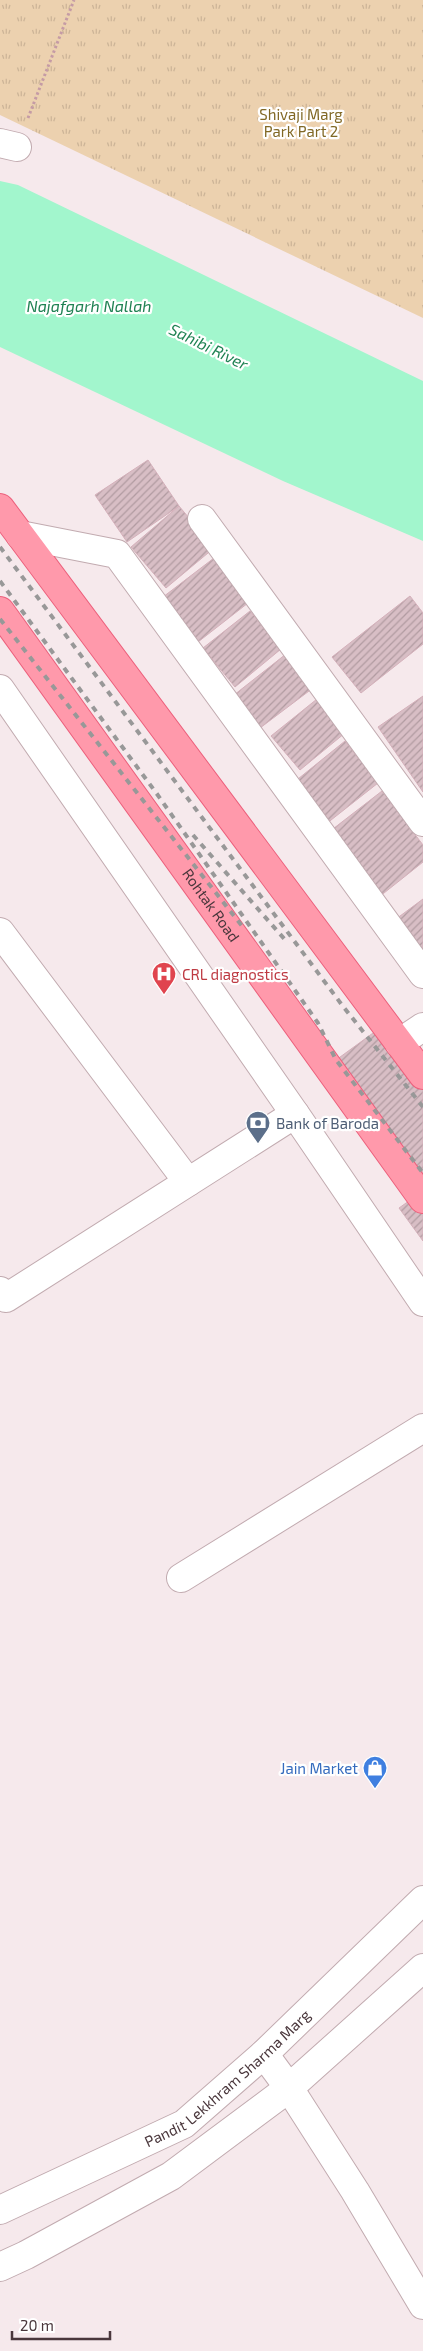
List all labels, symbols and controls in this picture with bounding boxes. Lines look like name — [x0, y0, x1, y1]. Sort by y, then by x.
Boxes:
park label: Shivaji Marg Park Part 2 — [259, 105, 343, 140]
water label: Najafgarh Nallah — [26, 296, 152, 316]
water label: Sahibi River — [167, 319, 252, 374]
street label: Rohtak Road — [179, 865, 244, 945]
hospital icon: CRL diagnostics — [151, 961, 177, 995]
place label: CRL diagnostics — [182, 965, 289, 983]
bank icon: Bank of Baroda — [245, 1110, 271, 1144]
place label: Bank of Baroda — [276, 1114, 379, 1132]
shop icon: Jain Market — [362, 1755, 388, 1789]
place label: Jain Market — [280, 1759, 358, 1777]
street label: Pandit Lekkhram Sharma Marg — [141, 2005, 314, 2150]
scale bar — [12, 2308, 110, 2340]
text: 20 m — [20, 2316, 54, 2334]

